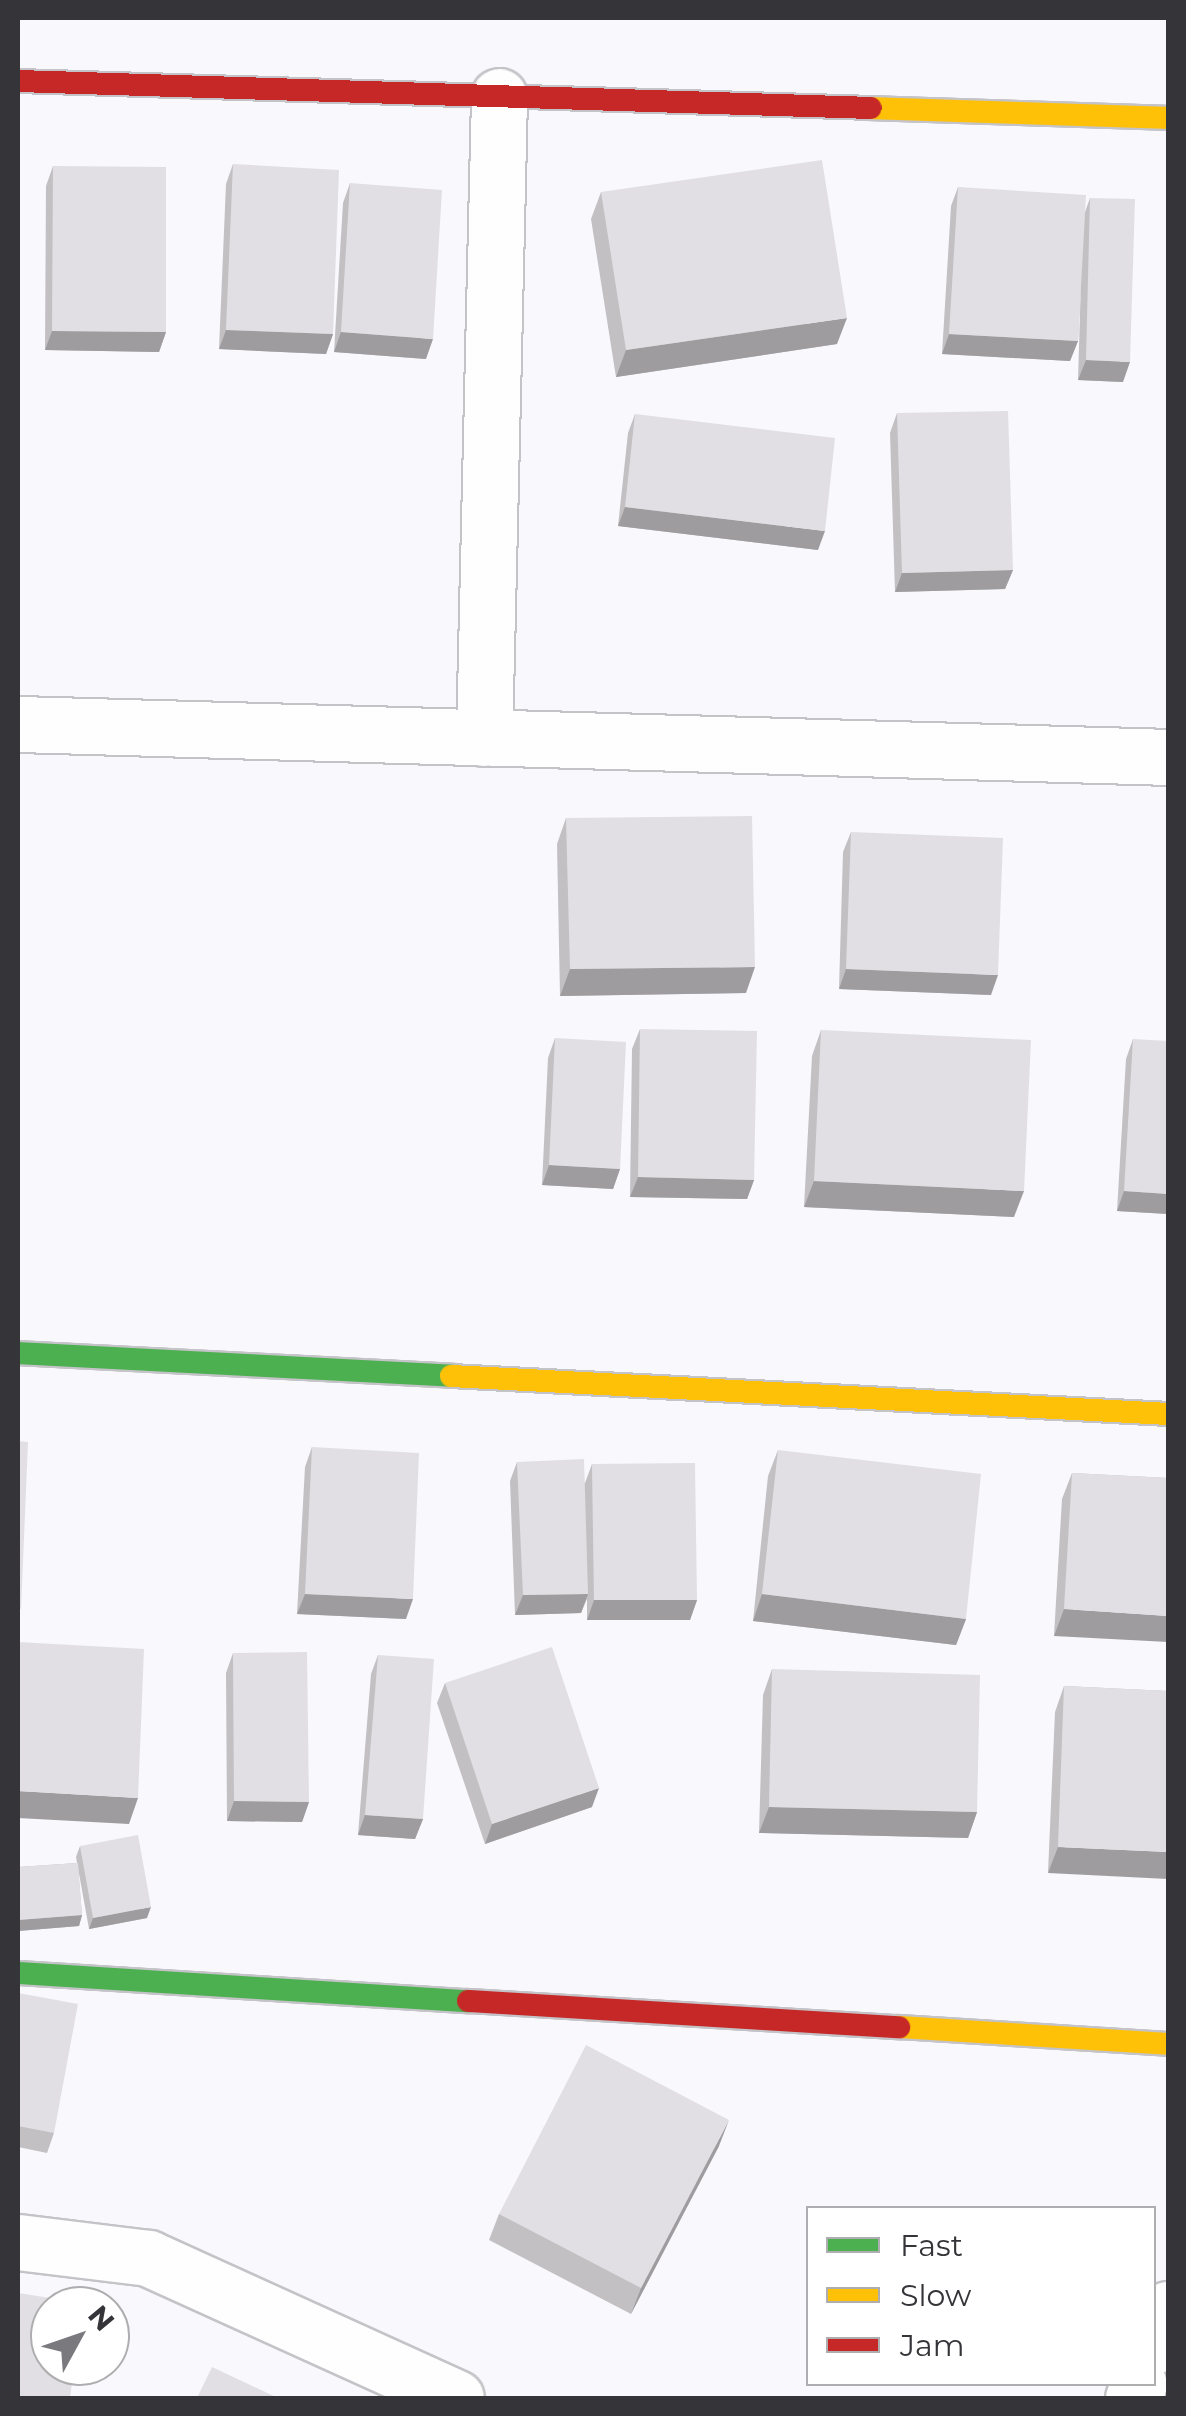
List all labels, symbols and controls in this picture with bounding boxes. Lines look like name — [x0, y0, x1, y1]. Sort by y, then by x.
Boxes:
legend — [806, 2206, 1156, 2386]
text: Fast — [900, 2227, 963, 2264]
text: Slow — [900, 2277, 971, 2314]
north arrow — [30, 2286, 130, 2386]
text: N — [81, 2298, 122, 2338]
text: Jam — [900, 2327, 965, 2364]

